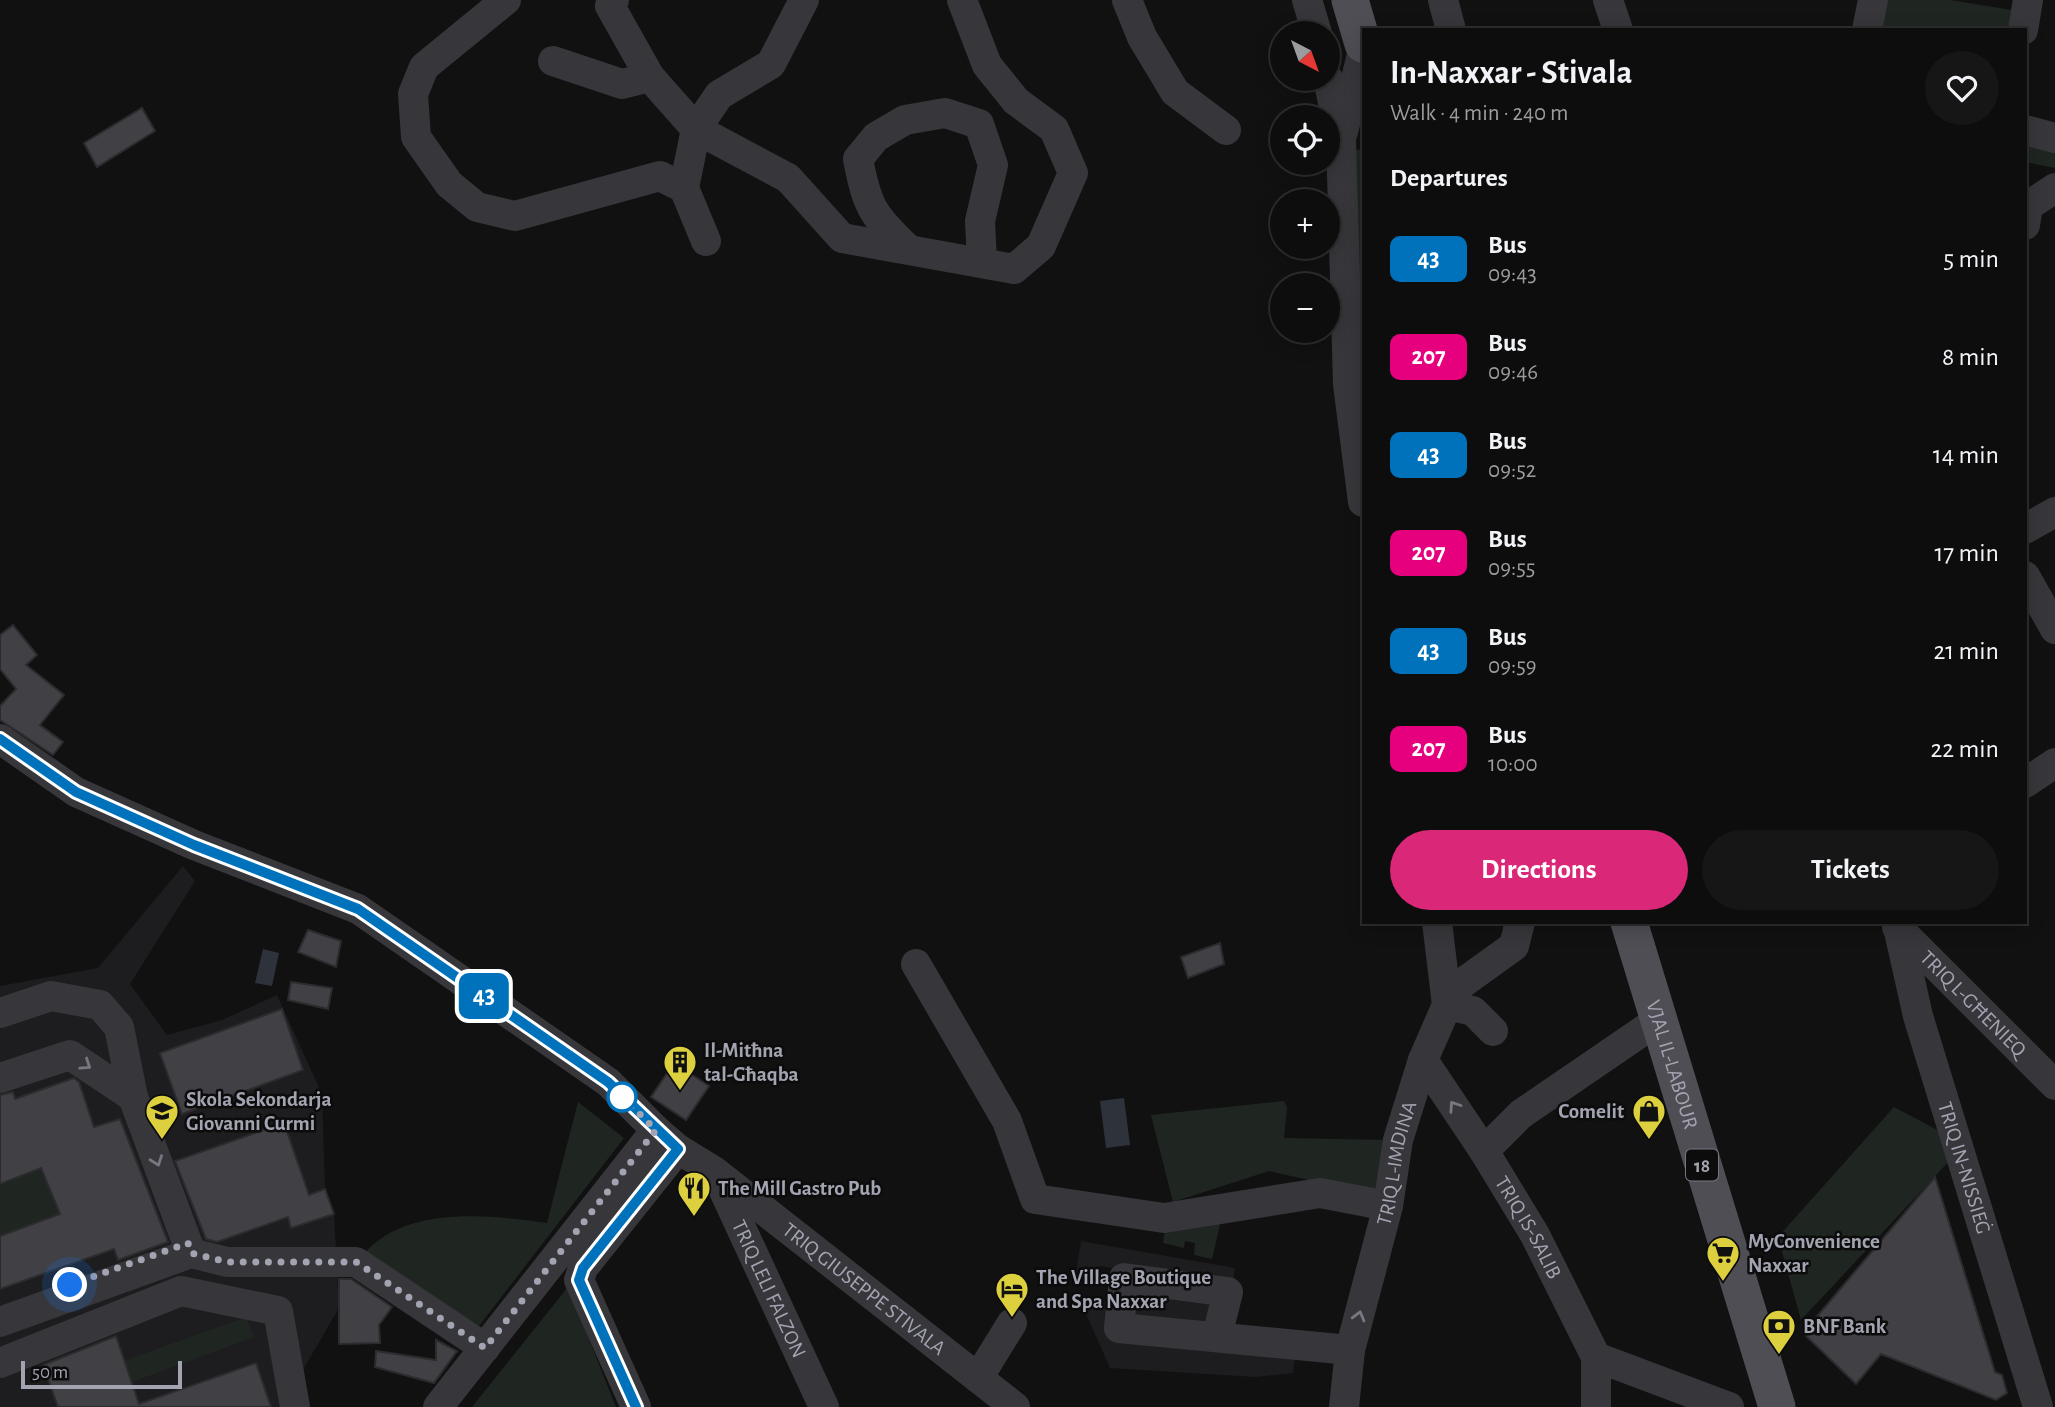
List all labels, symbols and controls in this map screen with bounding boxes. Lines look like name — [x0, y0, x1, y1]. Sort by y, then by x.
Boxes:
north arrow — [1270, 21, 1340, 91]
map controls — [1270, 21, 1340, 343]
button: heart — [1925, 51, 1999, 125]
text: In-Naxxar - Stivala — [1390, 57, 1632, 90]
text: Walk · 4 min · 240 m — [1390, 102, 1568, 125]
button: locate — [1270, 105, 1340, 175]
text: Departures — [1390, 165, 1508, 191]
button: + — [1270, 189, 1340, 259]
text: Bus — [1488, 232, 1527, 258]
text: 5 min — [1943, 246, 1999, 272]
text: 43 — [1417, 247, 1440, 271]
text: 09:43 — [1488, 263, 1537, 286]
button: − — [1270, 273, 1340, 343]
text: Bus — [1488, 330, 1527, 356]
text: 8 min — [1942, 344, 1999, 370]
text: 207 — [1411, 345, 1446, 369]
text: 09:46 — [1488, 361, 1538, 384]
text: Bus — [1488, 428, 1527, 454]
text: 14 min — [1933, 442, 1999, 468]
text: 43 — [1417, 443, 1440, 467]
text: 09:52 — [1488, 459, 1536, 482]
text: Bus — [1488, 526, 1527, 552]
text: 17 min — [1934, 540, 1999, 566]
text: 207 — [1411, 541, 1446, 565]
text: 09:55 — [1488, 557, 1535, 580]
text: Bus — [1488, 624, 1527, 650]
text: 21 min — [1933, 638, 1999, 664]
text: 43 — [1417, 639, 1440, 663]
text: 09:59 — [1488, 655, 1537, 678]
text: Bus — [1488, 722, 1527, 748]
text: 22 min — [1931, 736, 1999, 762]
text: 207 — [1411, 737, 1446, 761]
text: 10:00 — [1488, 753, 1538, 776]
button: Directions — [1390, 830, 1688, 910]
button: Tickets — [1702, 830, 1999, 910]
street label: TRIQ L-GĦENIEQ — [1916, 947, 2032, 1063]
line badge: 43 — [452, 973, 516, 1019]
text: 43 — [473, 984, 495, 1008]
street label: VJAL IL-LABOUR — [1643, 998, 1702, 1131]
place label: Il-Mitħna tal-Għaqba — [704, 1040, 799, 1085]
building icon: Il-Mitħna tal-Għaqba — [661, 1043, 699, 1092]
one-way arrow — [78, 1057, 91, 1069]
unlabelled marker — [607, 1082, 637, 1112]
place label: Skola Sekondarja Giovanni Curmi — [186, 1089, 332, 1134]
school or university icon: Skola Sekondarja Giovanni Curmi — [143, 1092, 181, 1141]
shop icon: Comelit — [1630, 1092, 1668, 1141]
street label: TRIQ L-IMDINA — [1373, 1099, 1421, 1228]
street label: TRIQ IN-NISSIEĠ — [1934, 1099, 1995, 1237]
one-way arrow — [1450, 1101, 1462, 1114]
place label: Comelit — [1558, 1101, 1624, 1122]
road number: 18 — [1686, 1149, 1718, 1180]
one-way arrow — [149, 1155, 163, 1167]
restaurant icon: The Mill Gastro Pub — [675, 1169, 713, 1218]
street label: TRIQ IS-SALIB — [1491, 1173, 1565, 1282]
place label: The Mill Gastro Pub — [718, 1178, 881, 1199]
street label: TRIQ LELI FALZON — [728, 1217, 810, 1361]
street label: TRIQ GIUSEPPE STIVALA — [778, 1219, 949, 1359]
place label: MyConvenience Naxxar — [1748, 1231, 1880, 1276]
supermarket icon: MyConvenience Naxxar — [1704, 1234, 1742, 1283]
your location — [52, 1267, 87, 1302]
place label: The Village Boutique and Spa Naxxar — [1036, 1267, 1211, 1312]
hotel icon: The Village Boutique and Spa Naxxar — [993, 1270, 1031, 1319]
bank icon: BNF Bank — [1760, 1307, 1798, 1356]
one-way arrow — [1351, 1310, 1365, 1322]
place label: BNF Bank — [1803, 1316, 1887, 1337]
scale bar — [21, 1358, 182, 1390]
text: 50 m — [32, 1363, 68, 1382]

